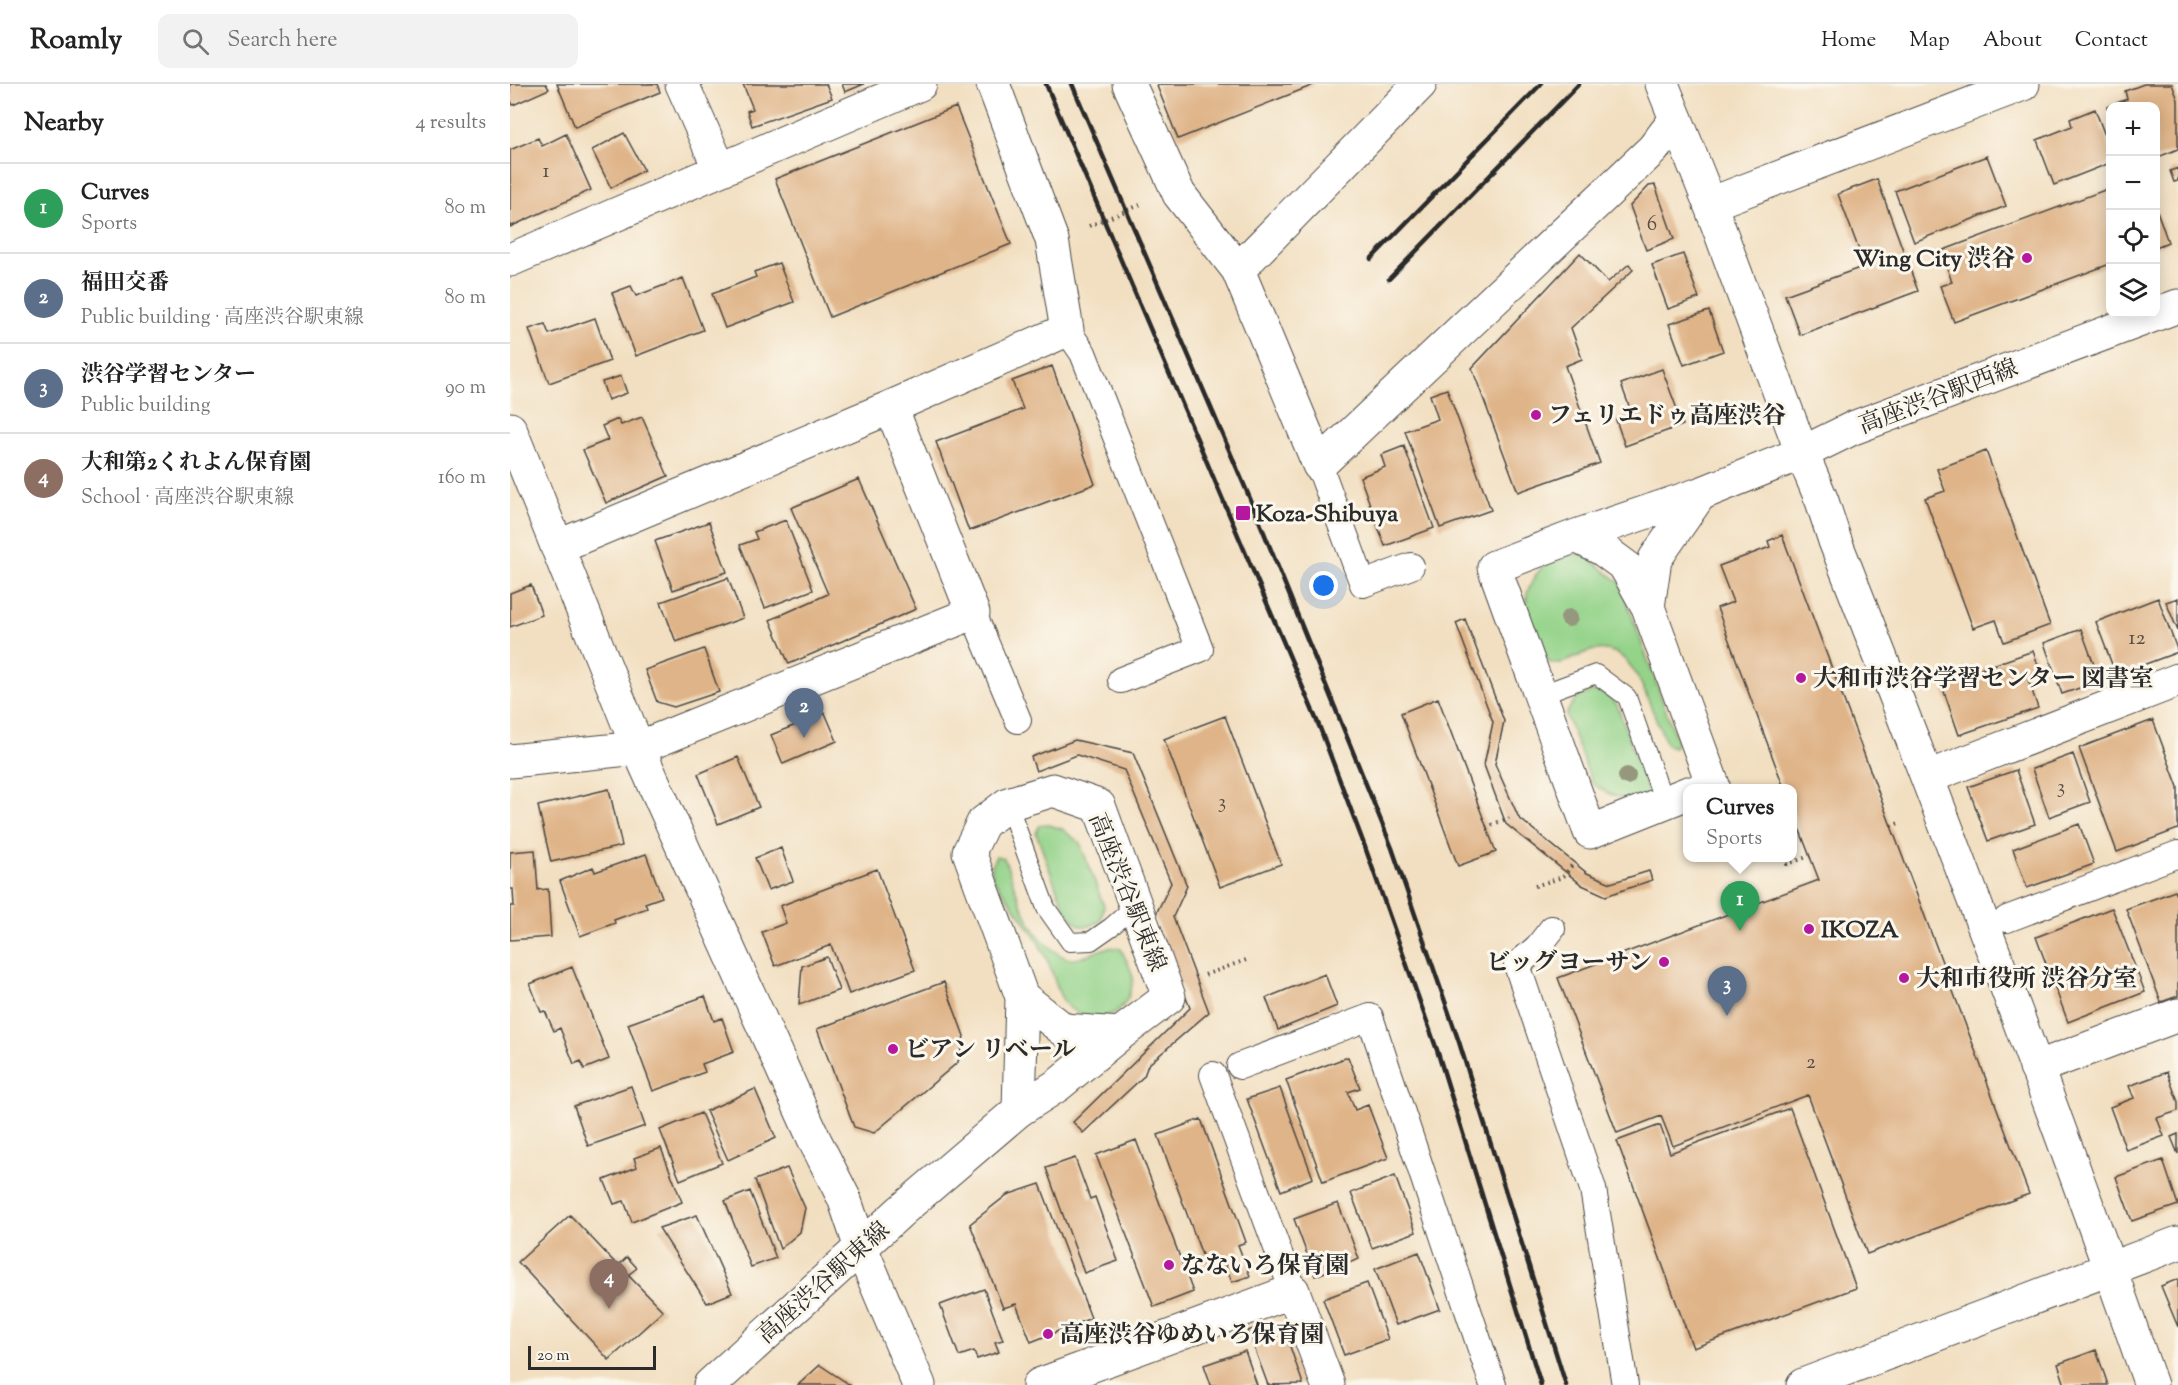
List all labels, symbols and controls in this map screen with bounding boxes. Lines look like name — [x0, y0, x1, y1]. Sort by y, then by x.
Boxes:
search box — [158, 14, 578, 68]
text: Roamly — [30, 21, 122, 61]
icon: search — [179, 25, 212, 58]
text: Search here — [227, 25, 338, 57]
text: Home — [1821, 26, 1876, 56]
text: Map — [1909, 26, 1950, 56]
text: About — [1983, 26, 2042, 56]
text: Contact — [2075, 26, 2148, 56]
map controls — [2106, 102, 2160, 318]
button: + — [2106, 102, 2160, 156]
text: Nearby — [24, 105, 104, 142]
text: 4 results — [415, 109, 486, 138]
button: − — [2106, 156, 2160, 210]
house number: 1 — [542, 157, 550, 187]
text: Curves — [81, 178, 149, 210]
text: 1 — [40, 194, 47, 223]
text: 80 m — [445, 194, 486, 223]
text: Sports — [81, 210, 137, 239]
house number: 6 — [1647, 210, 1657, 240]
button: locate — [2106, 210, 2160, 264]
place label: Wing City 渋谷 — [1853, 243, 2015, 277]
marker: Wing City 渋谷 — [2020, 251, 2034, 265]
button: layers — [2106, 264, 2160, 318]
text: 福田交番 — [81, 268, 169, 300]
text: 2 — [39, 284, 48, 313]
text: 80 m — [445, 284, 486, 313]
text: Public building · 高座渋谷駅東線 — [81, 304, 364, 333]
street label: 高座渋谷駅西線 — [1854, 352, 2023, 444]
text: 渋谷学習センター — [81, 360, 256, 392]
text: 3 — [39, 374, 48, 403]
text: 90 m — [445, 374, 486, 403]
text: Public building — [81, 392, 211, 421]
place label: フェリエドゥ高座渋谷 — [1548, 400, 1786, 434]
marker: フェリエドゥ高座渋谷 — [1529, 408, 1543, 422]
text: 大和第2くれよん保育園 — [81, 448, 311, 480]
text: 4 — [38, 464, 49, 493]
text: 160 m — [438, 464, 486, 493]
text: School · 高座渋谷駅東線 — [81, 484, 294, 513]
place label: Koza-Shibuya — [1256, 498, 1399, 532]
marker: Koza-Shibuya — [1234, 504, 1252, 522]
your location — [1309, 571, 1338, 600]
house number: 12 — [2129, 624, 2146, 654]
place label: 大和市渋谷学習センター 図書室 — [1813, 663, 2153, 697]
marker: 大和市渋谷学習センター 図書室 — [1794, 671, 1808, 685]
pin: 2 — [784, 688, 824, 738]
house number: 3 — [2057, 773, 2065, 803]
popup — [1683, 784, 1797, 862]
house number: 3 — [1218, 788, 1226, 818]
text: Curves — [1706, 793, 1774, 825]
street label: 高座渋谷駅東線 — [1079, 808, 1173, 977]
text: Sports — [1706, 825, 1762, 854]
pin: 1 — [1720, 882, 1760, 931]
place label: IKOZA — [1821, 914, 1899, 948]
marker: IKOZA — [1802, 922, 1816, 936]
place label: ビッグヨーサン — [1486, 947, 1652, 981]
marker: ビッグヨーサン — [1657, 955, 1671, 969]
place label: 大和市役所 渋谷分室 — [1916, 963, 2137, 997]
pin: 3 — [1708, 966, 1746, 1016]
marker: 大和市役所 渋谷分室 — [1897, 971, 1911, 985]
place label: ビアン リベール — [905, 1034, 1076, 1068]
marker: ビアン リベール — [886, 1042, 900, 1056]
house number: 2 — [1806, 1048, 1816, 1078]
street label: 高座渋谷駅東線 — [751, 1215, 898, 1352]
place label: なないろ保育園 — [1181, 1250, 1349, 1284]
marker: なないろ保育園 — [1162, 1258, 1176, 1272]
pin: 4 — [590, 1260, 628, 1309]
place label: 高座渋谷ゆめいろ保育園 — [1060, 1319, 1324, 1353]
marker: 高座渋谷ゆめいろ保育園 — [1041, 1327, 1055, 1341]
scale bar — [528, 1343, 656, 1370]
text: 20 m — [537, 1345, 570, 1368]

